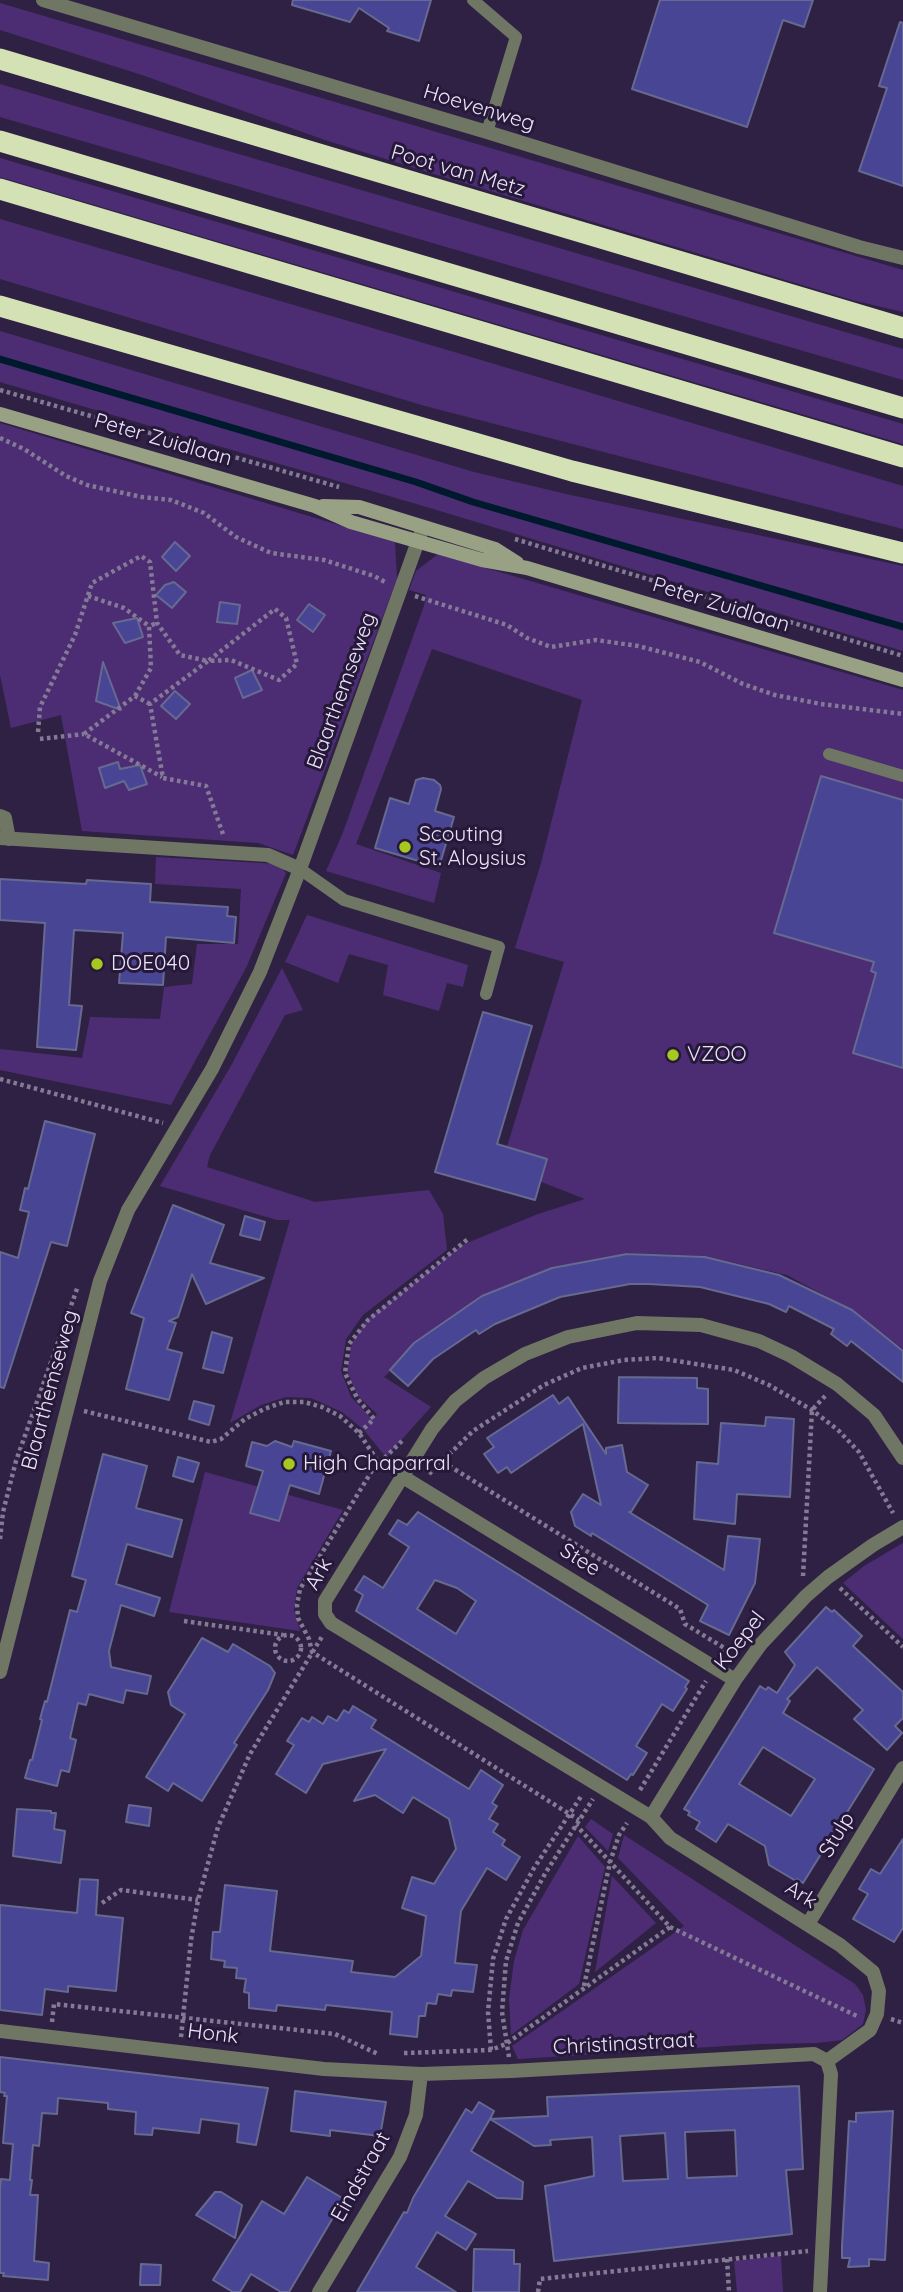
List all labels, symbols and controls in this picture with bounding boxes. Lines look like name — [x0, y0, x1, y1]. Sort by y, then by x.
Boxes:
street label: Hoevenweg — [420, 79, 538, 137]
street label: Poot van Metz — [388, 140, 528, 202]
street label: Peter Zuidlaan — [91, 408, 235, 472]
street label: Peter Zuidlaan — [649, 572, 793, 638]
street label: Blaarthemseweg — [302, 609, 382, 773]
place label: Scouting St. Aloysius — [419, 822, 526, 872]
marker: Scouting St. Aloysius — [397, 839, 413, 855]
place label: DOE040 — [111, 951, 190, 977]
marker: DOE040 — [89, 956, 105, 972]
place label: VZOO — [687, 1042, 747, 1068]
marker: VZOO — [665, 1047, 681, 1063]
street label: Blaarthemseweg — [17, 1307, 83, 1473]
place label: High Chaparral — [303, 1451, 451, 1477]
marker: High Chaparral — [281, 1456, 297, 1472]
street label: Stee — [555, 1538, 605, 1582]
street label: Ark — [300, 1554, 338, 1594]
street label: Koepel — [709, 1607, 771, 1675]
street label: Stulp — [814, 1808, 860, 1862]
street label: Ark — [780, 1876, 822, 1914]
street label: Honk — [186, 2018, 240, 2050]
street label: Christinastraat — [552, 2028, 696, 2060]
street label: Eindstraat — [326, 2128, 396, 2226]

